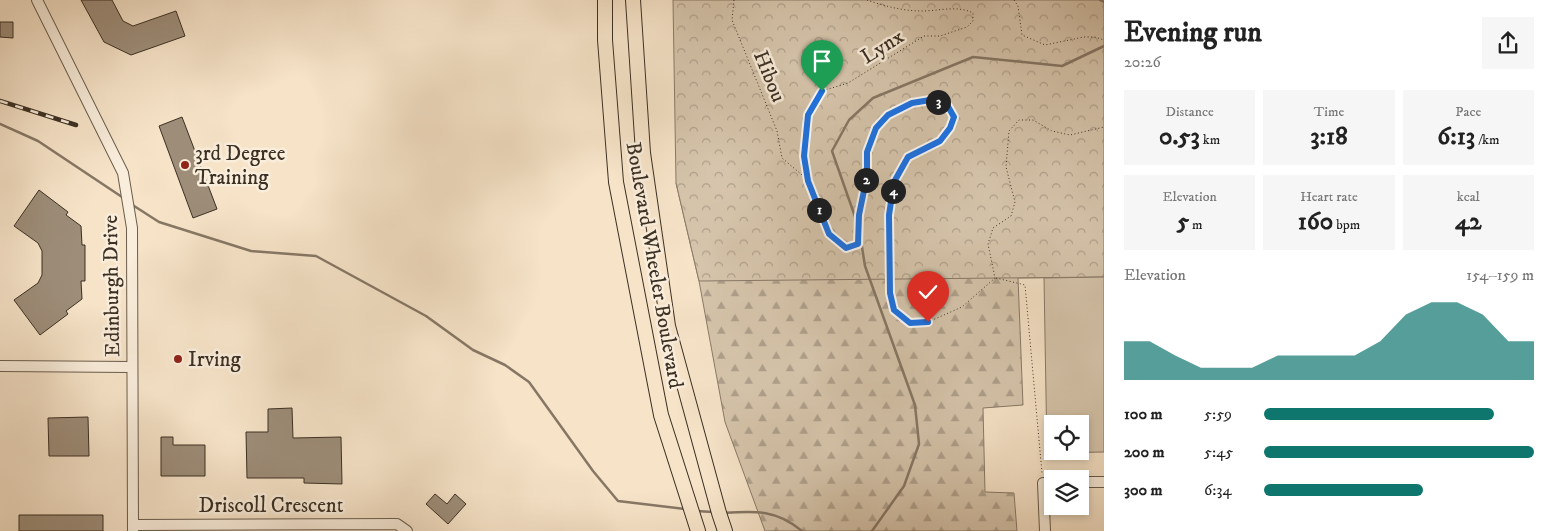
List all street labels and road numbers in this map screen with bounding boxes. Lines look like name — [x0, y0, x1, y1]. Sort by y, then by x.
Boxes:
street label: Lynx — [856, 24, 909, 70]
street label: Hibou — [747, 47, 791, 106]
street label: Boulevard Wheeler Boulevard — [620, 140, 689, 391]
street label: Edinburgh Drive — [98, 214, 126, 357]
street label: Driscoll Crescent — [199, 493, 344, 519]

